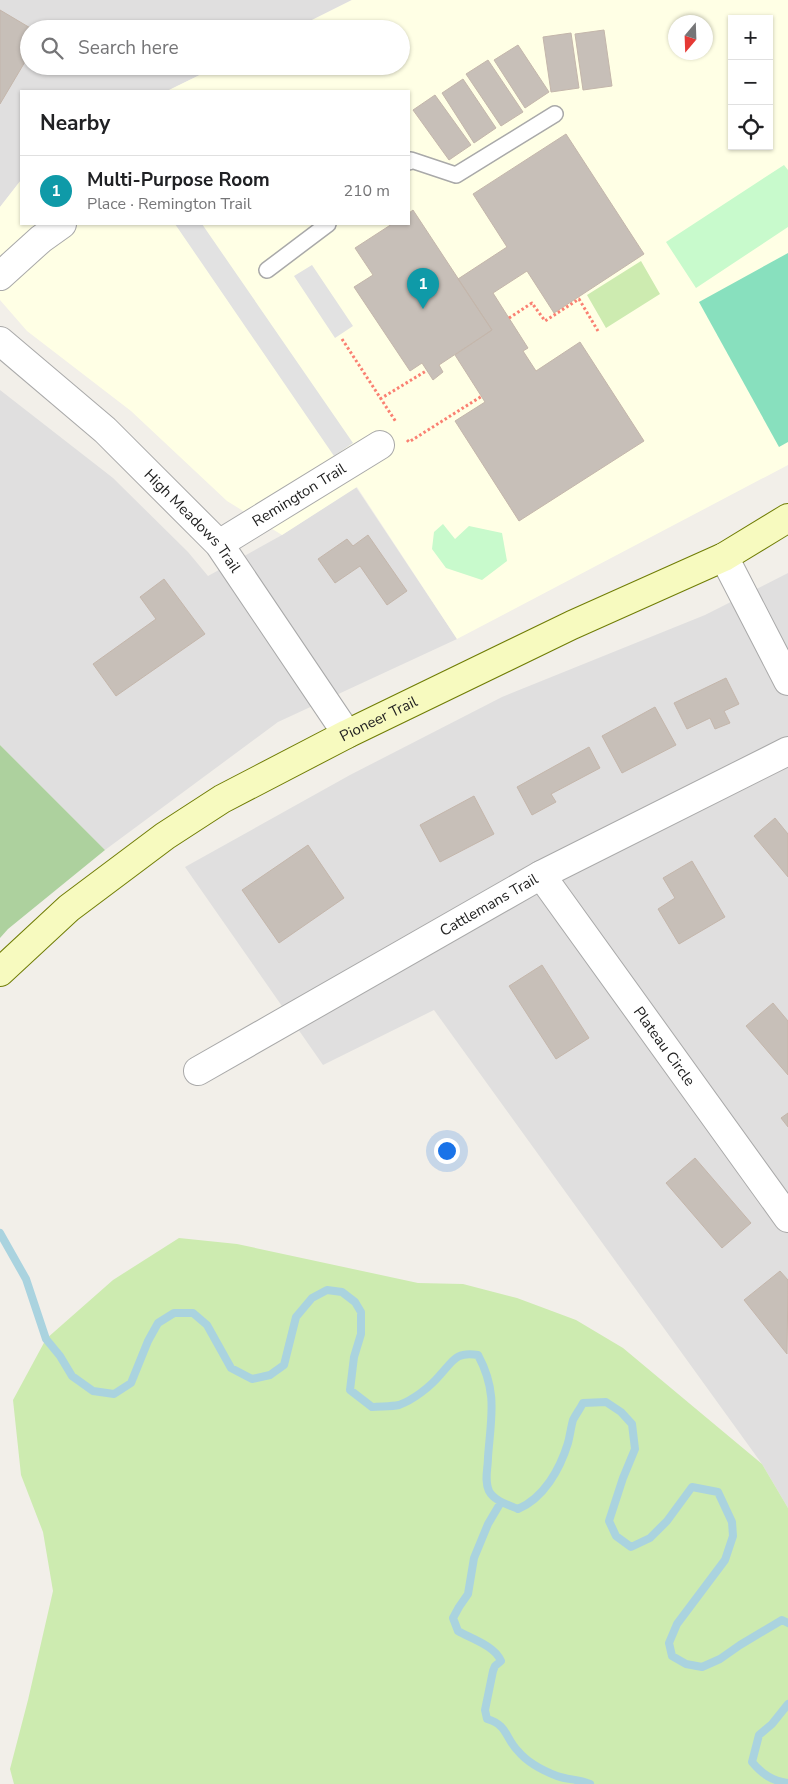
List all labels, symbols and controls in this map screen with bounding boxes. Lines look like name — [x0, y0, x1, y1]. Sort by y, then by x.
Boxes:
north arrow — [668, 15, 713, 60]
map controls — [728, 15, 773, 150]
button: + — [728, 15, 773, 60]
search box — [20, 20, 410, 75]
icon: search — [38, 34, 66, 62]
text: Search here — [78, 35, 179, 61]
button: − — [728, 60, 773, 105]
button: locate — [728, 105, 773, 150]
text: Nearby — [40, 109, 110, 137]
text: Multi-Purpose Room — [87, 167, 270, 193]
text: 1 — [51, 180, 61, 202]
text: 210 m — [343, 180, 390, 202]
text: Place · Remington Trail — [87, 193, 251, 215]
pin: 1 — [407, 268, 439, 309]
street label: Remington Trail — [248, 458, 350, 531]
street label: High Meadows Trail — [140, 465, 246, 577]
street label: Pioneer Trail — [336, 691, 421, 746]
street label: Cattlemans Trail — [436, 869, 542, 941]
street label: Plateau Circle — [629, 1002, 700, 1090]
your location — [434, 1138, 460, 1164]

